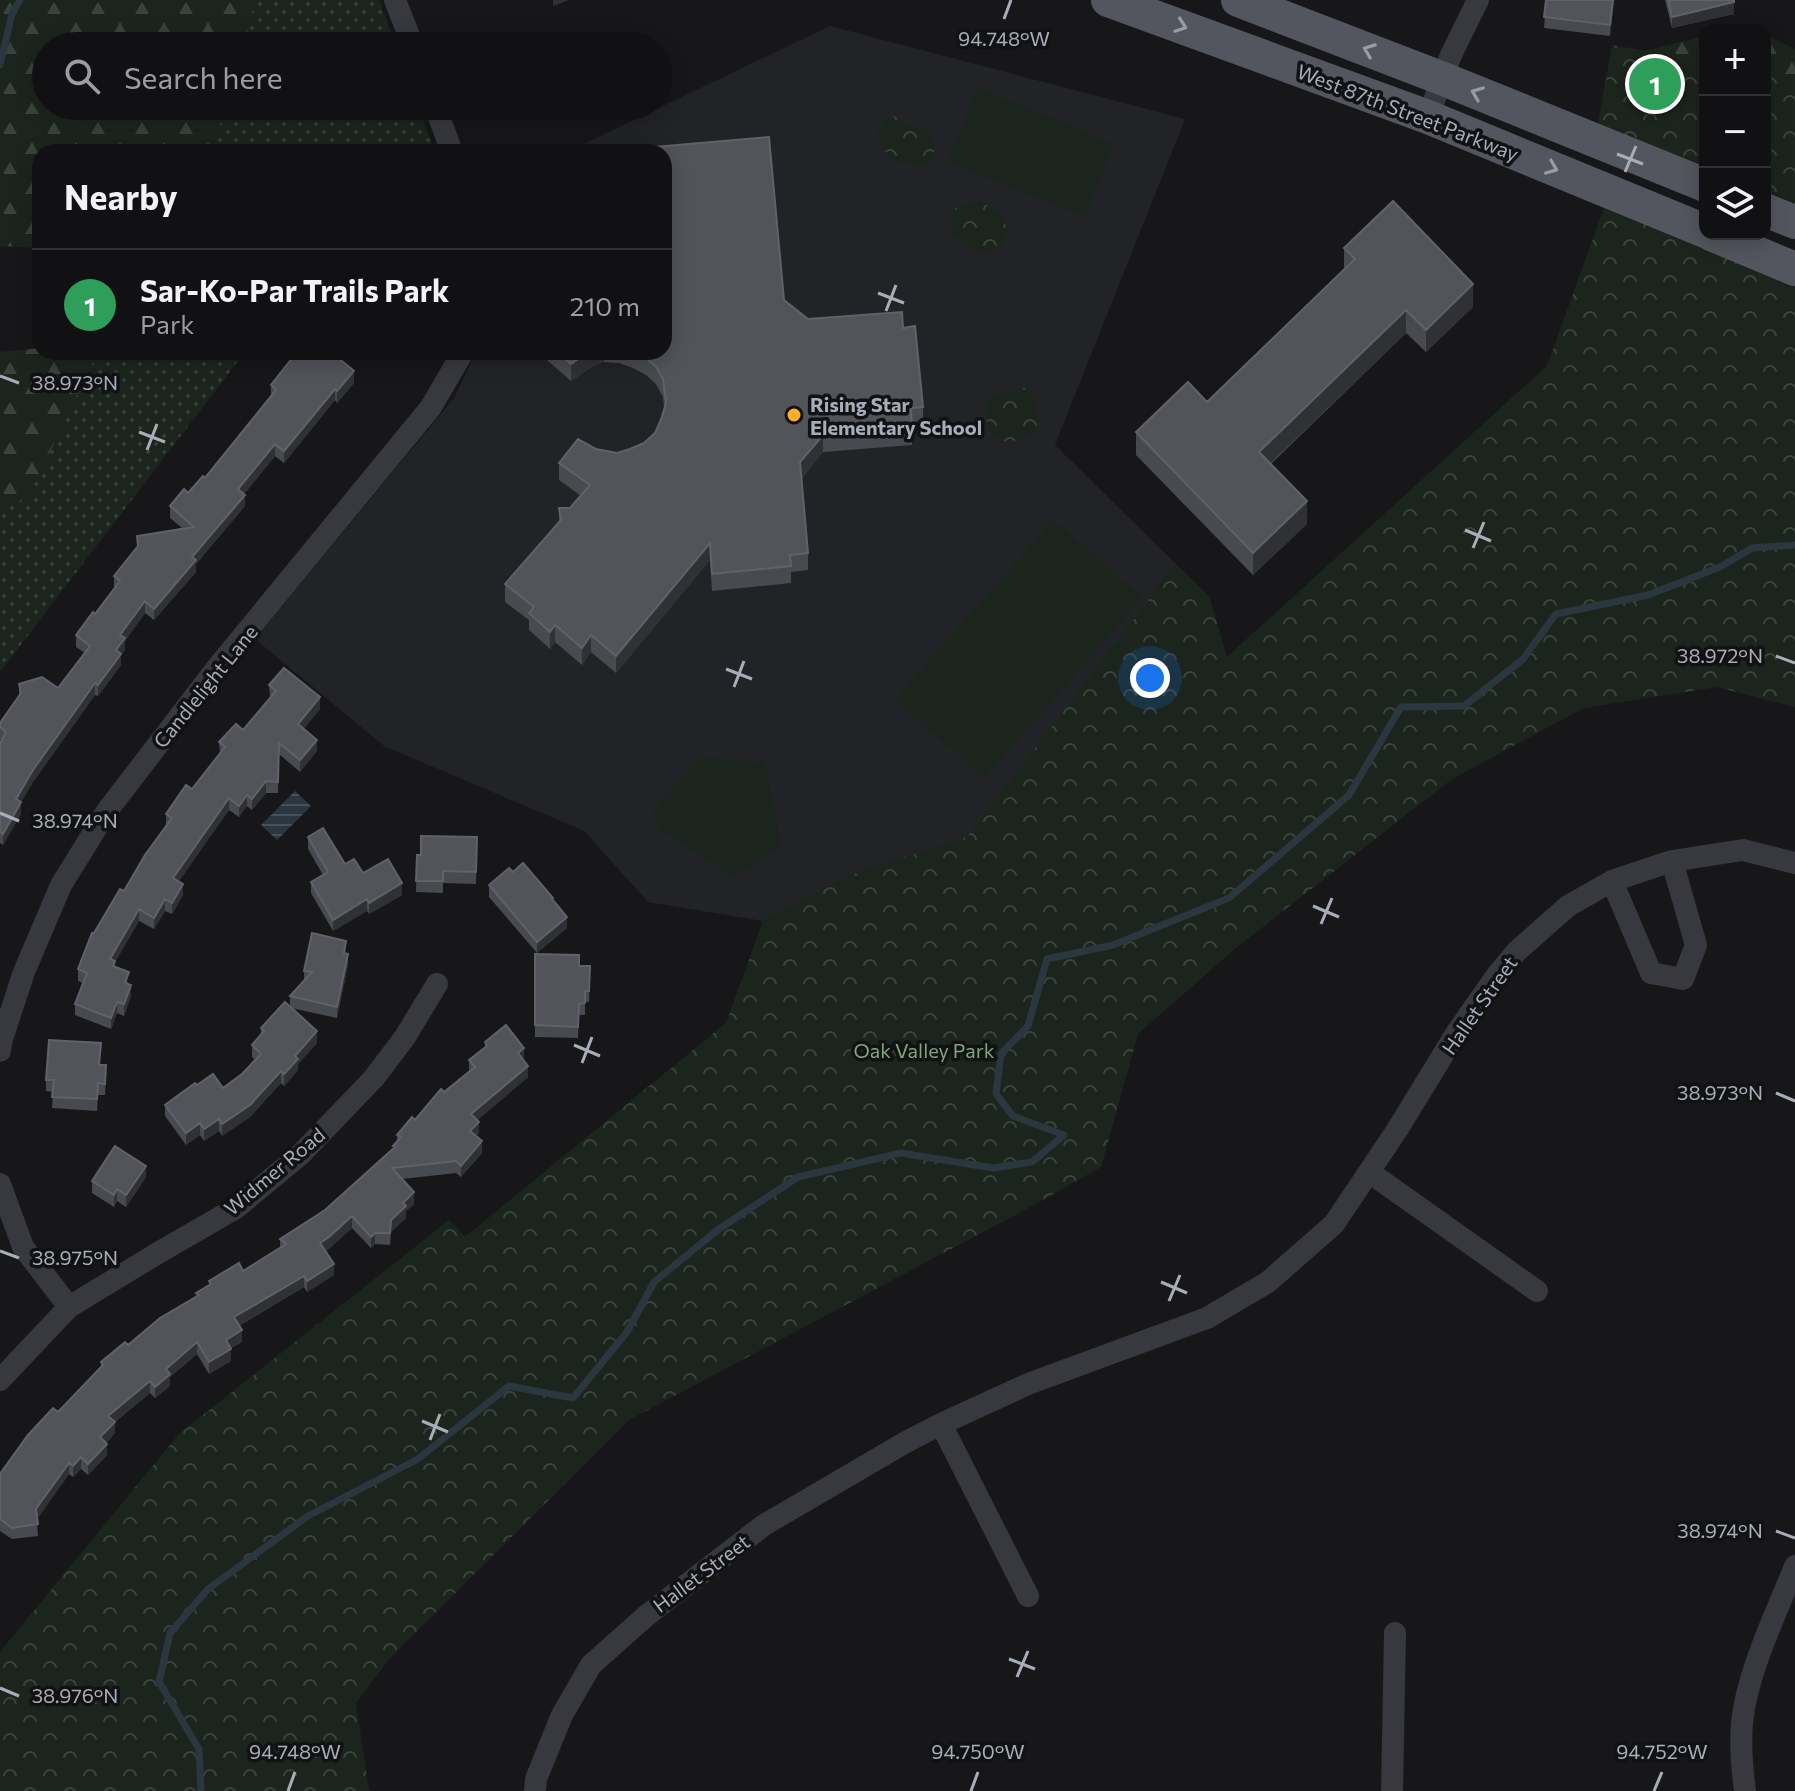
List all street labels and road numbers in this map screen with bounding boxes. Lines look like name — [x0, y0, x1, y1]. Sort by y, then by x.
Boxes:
street label: West 87th Street Parkway — [1294, 59, 1522, 165]
street label: Candlelight Lane — [148, 620, 262, 752]
street label: Hallet Street — [1436, 951, 1522, 1059]
street label: Widmer Road — [219, 1122, 329, 1220]
street label: Hallet Street — [648, 1529, 754, 1617]

